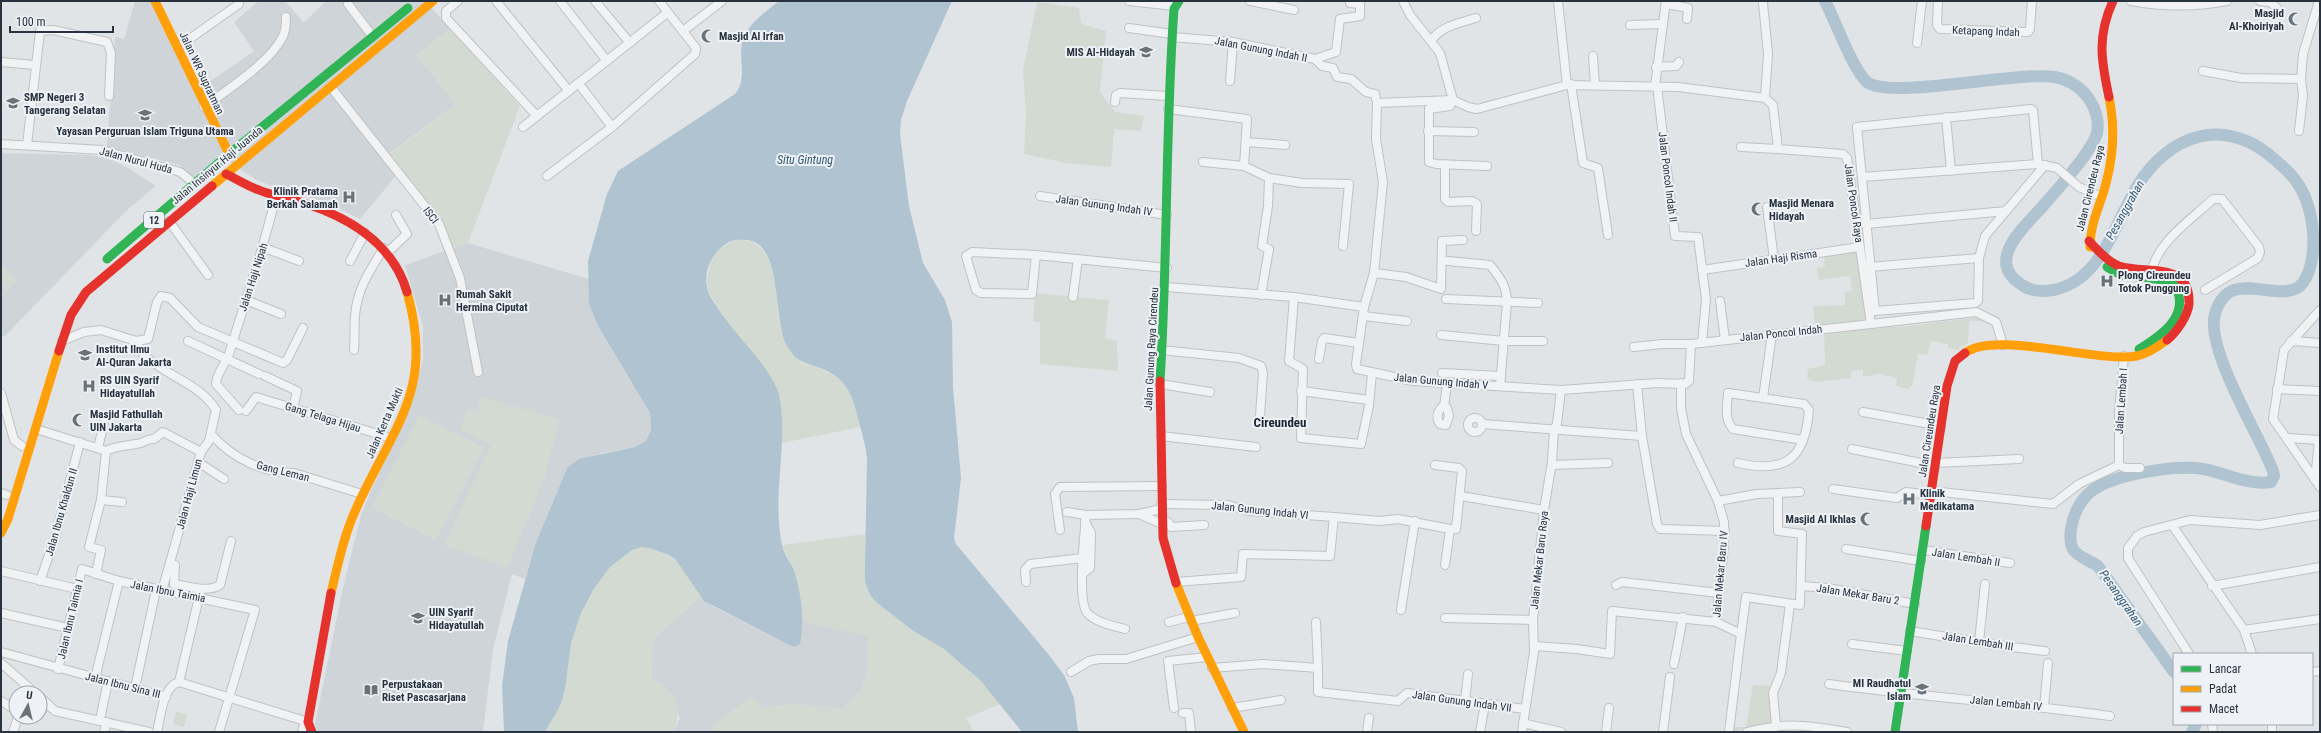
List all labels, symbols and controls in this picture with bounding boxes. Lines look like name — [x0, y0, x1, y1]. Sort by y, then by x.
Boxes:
place label: Masjid Al-Khoiriyah — [2229, 7, 2284, 33]
scale bar — [10, 8, 113, 34]
mosque icon: Masjid Al-Khoiriyah — [2287, 11, 2303, 27]
text: 100 m — [16, 15, 46, 29]
street label: Ketapang Indah — [1952, 24, 2020, 39]
mosque icon: Masjid Al Irfan — [700, 28, 716, 44]
street label: Jalan WR Supratman — [177, 30, 226, 117]
place label: Masjid Al Irfan — [719, 30, 784, 43]
street label: Jalan Gunung Indah II — [1213, 34, 1308, 65]
school or university icon: MIS Al-Hidayah — [1138, 44, 1154, 60]
place label: MIS Al-Hidayah — [1066, 46, 1135, 59]
place label: SMP Negeri 3 Tangerang Selatan — [24, 91, 106, 117]
school or university icon: SMP Negeri 3 Tangerang Selatan — [5, 95, 21, 111]
school or university icon: Yayasan Perguruan Islam Triguna Utama — [137, 107, 153, 123]
street label: Jalan Insinyur Haji Juanda — [169, 124, 265, 207]
place label: Yayasan Perguruan Islam Triguna Utama — [56, 125, 234, 138]
street label: Jalan Poncol Indah II — [1656, 131, 1679, 223]
street label: Jalan Cirendeu Raya — [2074, 144, 2107, 232]
street label: Jalan Nurul Huda — [98, 145, 174, 176]
water label: Situ Gintung — [777, 153, 833, 167]
street label: Jalan Poncol Raya — [1842, 163, 1865, 243]
water label: Pesanggrahan — [2103, 178, 2147, 242]
place label: Klinik Pratama Berkah Salamah — [267, 185, 338, 211]
hospital icon: Klinik Pratama Berkah Salamah — [341, 189, 357, 205]
street label: Jalan Gunung Indah IV — [1055, 192, 1153, 219]
place label: Masjid Menara Hidayah — [1769, 197, 1834, 223]
mosque icon: Masjid Menara Hidayah — [1750, 201, 1766, 217]
street label: ISCI — [420, 204, 441, 226]
road number: 12 — [144, 212, 164, 228]
street label: Jalan Haji Nipah — [236, 241, 271, 313]
street label: Jalan Haji Risma — [1744, 247, 1818, 270]
place label: Plong Cireundeu Totok Punggung — [2118, 269, 2191, 295]
hospital icon: Plong Cireundeu Totok Punggung — [2099, 273, 2115, 289]
street label: Jalan Gunung Raya Cirendeu — [1142, 287, 1161, 411]
place label: Rumah Sakit Hermina Ciputat — [456, 288, 528, 314]
hospital icon: Rumah Sakit Hermina Ciputat — [437, 292, 453, 308]
street label: Jalan Poncol Indah — [1739, 323, 1823, 344]
place label: Institut Ilmu Al-Quran Jakarta — [96, 343, 171, 369]
school or university icon: Institut Ilmu Al-Quran Jakarta — [77, 347, 93, 363]
street label: Jalan Lembah I — [2113, 368, 2130, 435]
street label: Jalan Gunung Indah V — [1393, 371, 1489, 392]
place label: RS UIN Syarif Hidayatullah — [100, 374, 159, 400]
hospital icon: RS UIN Syarif Hidayatullah — [81, 378, 97, 394]
street label: Jalan Cireundeu Raya — [1916, 384, 1943, 478]
street label: Jalan Kerta Mukti — [363, 386, 406, 461]
street label: Gang Telaga Hijau — [283, 400, 362, 435]
place label: Masjid Fathullah UIN Jakarta — [90, 408, 163, 434]
mosque icon: Masjid Fathullah UIN Jakarta — [71, 412, 87, 428]
district label: Cireundeu — [1254, 415, 1306, 430]
street label: Jalan Haji Limun — [174, 457, 205, 531]
street label: Gang Leman — [255, 459, 311, 484]
street label: Jalan Ibnu Khaldun II — [43, 467, 80, 558]
place label: Klinik Medikatama — [1920, 487, 1974, 513]
hospital icon: Klinik Medikatama — [1901, 491, 1917, 507]
street label: Jalan Gunung Indah VI — [1211, 499, 1309, 522]
street label: Jalan Mekar Baru Raya — [1528, 510, 1551, 610]
mosque icon: Masjid Al Ikhlas — [1859, 511, 1875, 527]
place label: Masjid Al Ikhlas — [1786, 513, 1856, 526]
street label: Jalan Mekar Baru IV — [1710, 530, 1731, 618]
street label: Jalan Lembah II — [1931, 546, 2001, 569]
water label: Pesanggrahan — [2096, 567, 2146, 629]
street label: Jalan Ibnu Taimia I — [55, 578, 86, 660]
street label: Jalan Ibnu Taimia — [129, 578, 207, 605]
street label: Jalan Mekar Baru 2 — [1816, 582, 1900, 607]
place label: UIN Syarif Hidayatullah — [429, 606, 484, 632]
school or university icon: UIN Syarif Hidayatullah — [410, 610, 426, 626]
street label: Jalan Lembah III — [1942, 629, 2014, 654]
legend — [2173, 653, 2313, 725]
text: Lancar — [2209, 662, 2242, 676]
street label: Jalan Ibnu Sina III — [84, 670, 162, 701]
place label: MI Raudhatul Islam — [1853, 677, 1911, 703]
place label: Perpustakaan Riset Pascasarjana — [382, 678, 466, 704]
school or university icon: MI Raudhatul Islam — [1914, 681, 1930, 697]
library icon: Perpustakaan Riset Pascasarjana — [363, 682, 379, 698]
text: Padat — [2209, 682, 2237, 696]
north arrow — [8, 685, 48, 725]
street label: Jalan Gunung Indah VII — [1411, 688, 1512, 715]
text: U — [25, 689, 33, 702]
street label: Jalan Lembah IV — [1969, 693, 2043, 714]
text: Macet — [2209, 702, 2239, 716]

